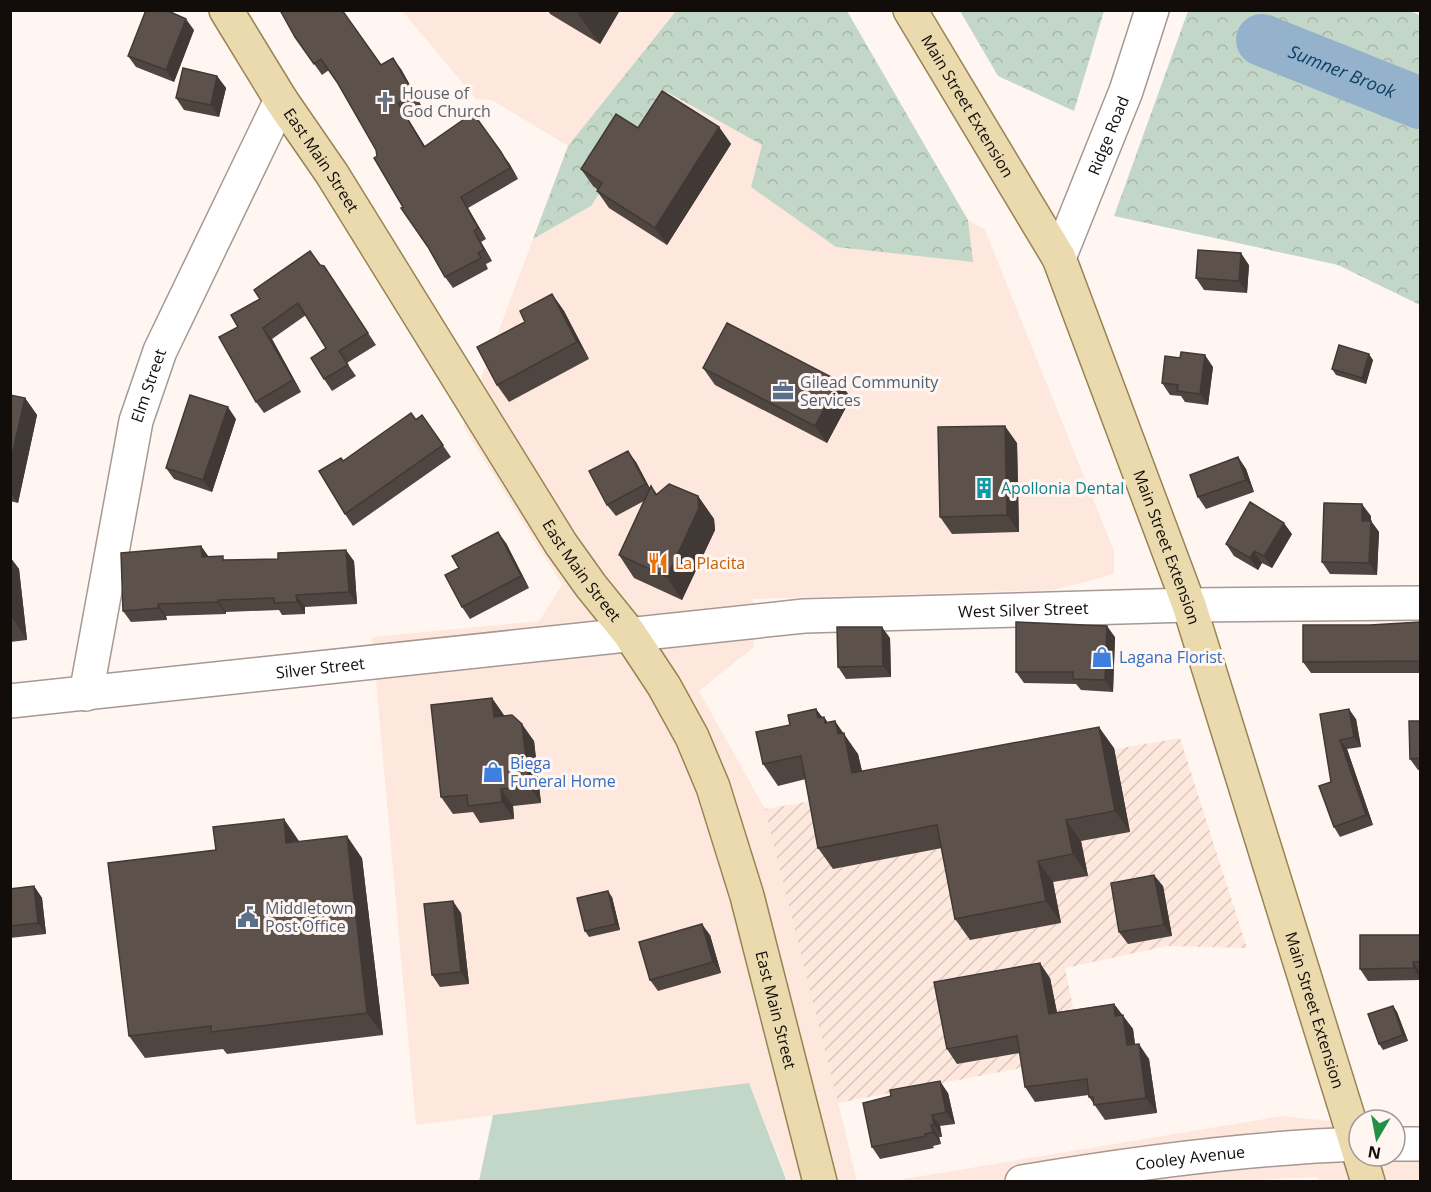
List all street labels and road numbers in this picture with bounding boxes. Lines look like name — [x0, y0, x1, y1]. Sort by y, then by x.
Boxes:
street label: Main Street Extension — [916, 30, 1019, 182]
street label: Ridge Road — [1082, 93, 1134, 178]
street label: East Main Street — [279, 104, 364, 217]
street label: Elm Street — [125, 345, 171, 425]
street label: Main Street Extension — [1128, 467, 1205, 627]
street label: East Main Street — [537, 515, 626, 626]
street label: West Silver Street — [958, 597, 1089, 623]
street label: Silver Street — [275, 652, 366, 683]
street label: Main Street Extension — [1280, 929, 1350, 1091]
street label: East Main Street — [750, 948, 802, 1071]
street label: Cooley Avenue — [1134, 1141, 1246, 1175]

